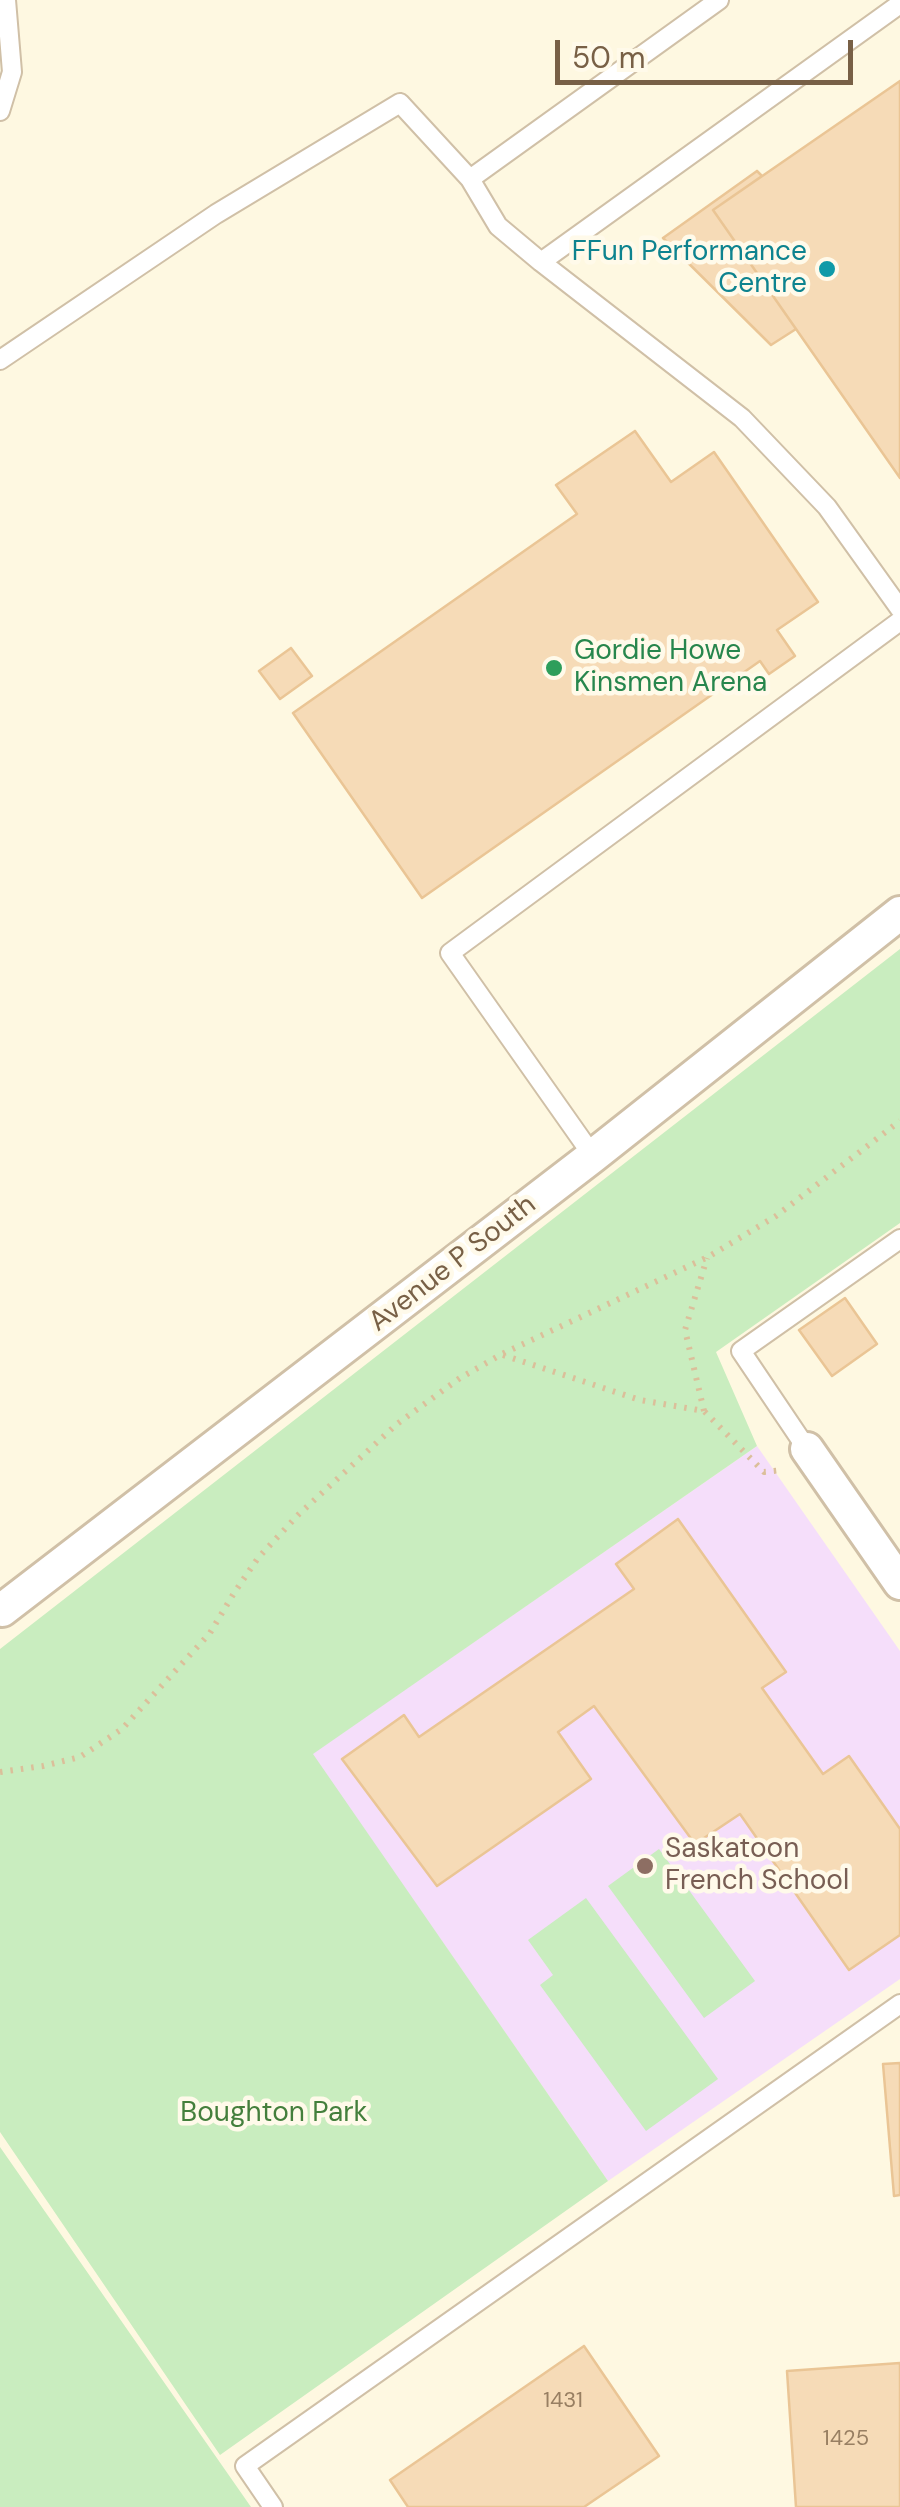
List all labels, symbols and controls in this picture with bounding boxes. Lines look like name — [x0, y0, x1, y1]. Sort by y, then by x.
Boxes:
scale bar — [560, 20, 858, 82]
text: 50 m — [572, 38, 646, 77]
place label: FFun Performance Centre — [572, 236, 807, 302]
marker: FFun Performance Centre — [816, 258, 838, 280]
place label: Gordie Howe Kinsmen Arena — [574, 635, 767, 701]
marker: Gordie Howe Kinsmen Arena — [543, 657, 565, 679]
street label: Avenue P South — [363, 1189, 543, 1339]
place label: Saskatoon French School — [665, 1833, 849, 1899]
marker: Saskatoon French School — [634, 1855, 656, 1877]
park label: Boughton Park — [180, 2097, 368, 2131]
house number: 1431 — [543, 2388, 583, 2414]
house number: 1425 — [823, 2426, 869, 2452]

